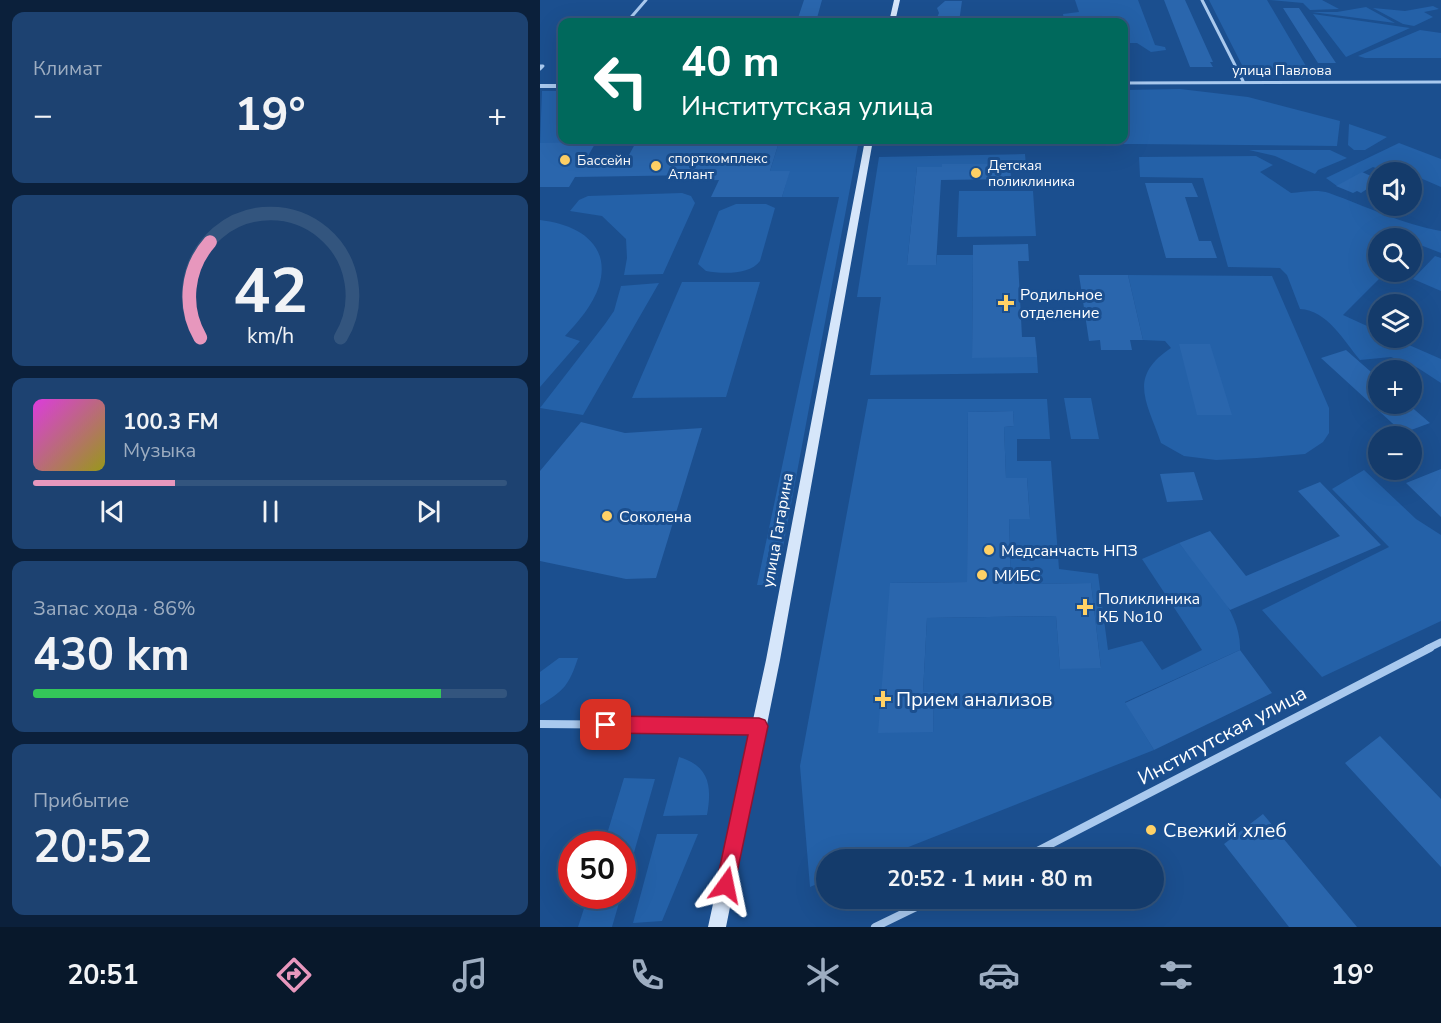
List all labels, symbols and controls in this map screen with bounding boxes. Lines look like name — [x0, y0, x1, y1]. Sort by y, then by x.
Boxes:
text: 40 m — [681, 34, 780, 91]
icon: left — [582, 42, 660, 120]
text: Климат — [33, 55, 102, 82]
street label: улица Павлова — [1232, 61, 1332, 80]
text: 19° — [234, 85, 306, 146]
text: Институтская улица — [681, 88, 934, 125]
text: − — [33, 93, 53, 138]
text: + — [487, 93, 507, 138]
place label: спорткомплекс Атлант — [668, 149, 768, 184]
place label: Бассейн — [577, 151, 631, 170]
marker: Бассейн — [558, 153, 572, 167]
place label: Детская поликлиника — [988, 156, 1075, 191]
marker: спорткомплекс Атлант — [649, 159, 663, 173]
map controls — [1368, 162, 1422, 480]
button: sound — [1368, 162, 1422, 216]
marker: Детская поликлиника — [969, 166, 983, 180]
button: search — [1368, 228, 1422, 282]
text: 42 — [233, 249, 307, 334]
place label: Родильное отделение — [1020, 284, 1103, 324]
marker: Родильное отделение — [997, 294, 1015, 312]
button: layers — [1368, 294, 1422, 348]
text: km/h — [246, 321, 294, 351]
button: + — [1368, 360, 1422, 414]
text: 100.3 FM — [123, 407, 219, 437]
button: − — [1368, 426, 1422, 480]
text: Музыка — [123, 437, 196, 464]
street label: улица Гагарина — [757, 471, 799, 589]
icon: previous — [96, 495, 129, 528]
icon: pause — [254, 495, 287, 528]
icon: next — [412, 495, 445, 528]
place label: Соколена — [619, 506, 692, 528]
marker: Соколена — [600, 509, 614, 523]
place label: Медсанчасть НПЗ — [1001, 540, 1138, 562]
marker: Медсанчасть НПЗ — [982, 543, 996, 557]
place label: МИБС — [994, 565, 1041, 587]
marker: МИБС — [975, 568, 989, 582]
place label: Поликлиника КБ No10 — [1098, 588, 1200, 628]
text: Запас хода · 86% — [33, 595, 196, 622]
marker: Поликлиника КБ No10 — [1076, 598, 1094, 616]
text: 430 km — [33, 625, 190, 686]
street label: Институтская улица — [1133, 680, 1311, 791]
place label: Прием анализов — [896, 686, 1053, 713]
marker: Прием анализов — [874, 690, 892, 708]
pin — [580, 699, 631, 750]
icon: arrive — [589, 708, 622, 741]
text: Прибытие — [33, 787, 129, 814]
text: 20:52 — [33, 817, 152, 878]
place label: Свежий хлеб — [1163, 817, 1287, 844]
marker: Свежий хлеб — [1144, 823, 1158, 837]
speed limit sign: 50 — [558, 831, 636, 909]
position arrow — [694, 853, 758, 917]
text: 20:52 · 1 мин · 80 m — [887, 864, 1093, 894]
icon: directions — [273, 954, 315, 996]
icon: music — [449, 954, 491, 996]
icon: phone — [626, 954, 668, 996]
icon: climate — [802, 954, 844, 996]
icon: car — [978, 954, 1020, 996]
icon: filters — [1155, 954, 1197, 996]
text: 20:51 — [67, 957, 139, 994]
text: 19° — [1331, 957, 1374, 994]

